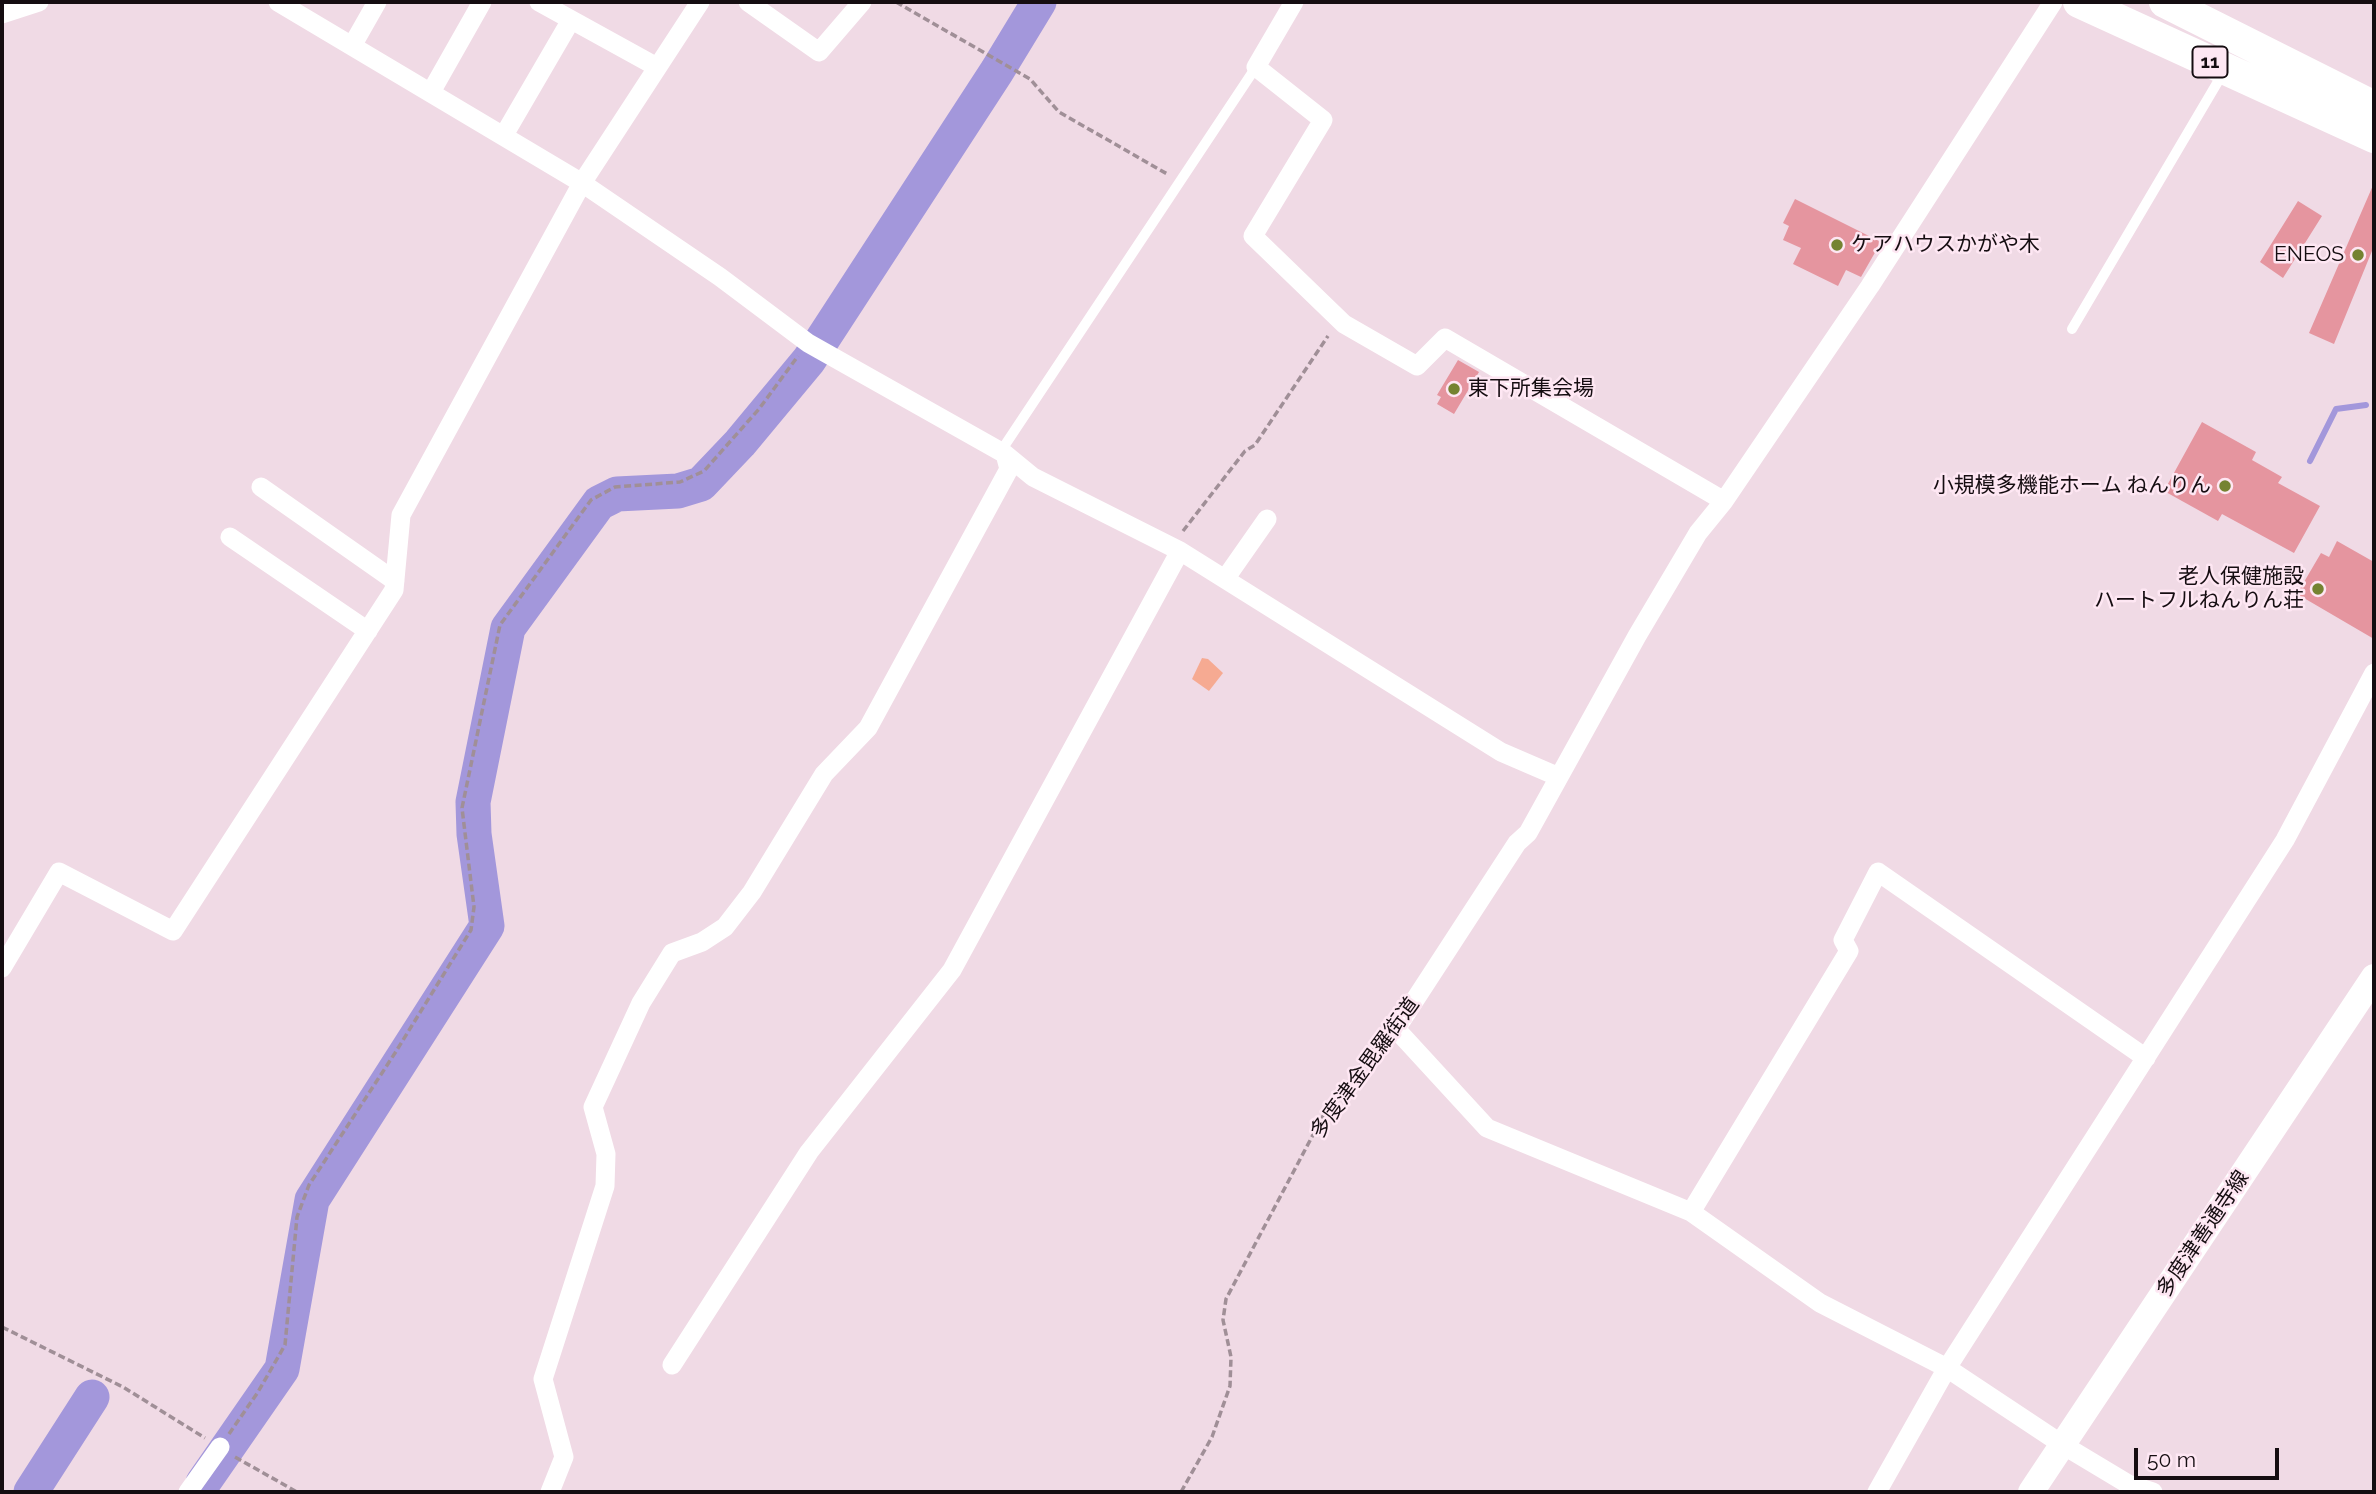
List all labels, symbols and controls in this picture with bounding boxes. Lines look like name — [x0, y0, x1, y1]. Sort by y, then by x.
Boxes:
road number: 11 — [2192, 46, 2228, 78]
place label: ケアハウスかがや木 — [1851, 232, 2040, 258]
marker: ケアハウスかがや木 — [1829, 237, 1845, 253]
place label: ENEOS — [2274, 242, 2344, 268]
marker: ENEOS — [2350, 247, 2366, 263]
place label: 東下所集会場 — [1468, 376, 1594, 402]
marker: 東下所集会場 — [1446, 381, 1462, 397]
place label: 小規模多機能ホーム ねんりん — [1933, 473, 2211, 499]
marker: 小規模多機能ホーム ねんりん — [2217, 478, 2233, 494]
place label: 老人保健施設 ハートフルねんりん荘 — [2094, 564, 2304, 614]
marker: 老人保健施設 ハートフルねんりん荘 — [2310, 581, 2326, 597]
street label: 多度津金毘羅街道 — [1305, 993, 1425, 1143]
street label: 多度津善通寺線 — [2151, 1166, 2255, 1302]
scale bar — [2138, 1434, 2283, 1478]
text: 50 m — [2147, 1447, 2196, 1472]

